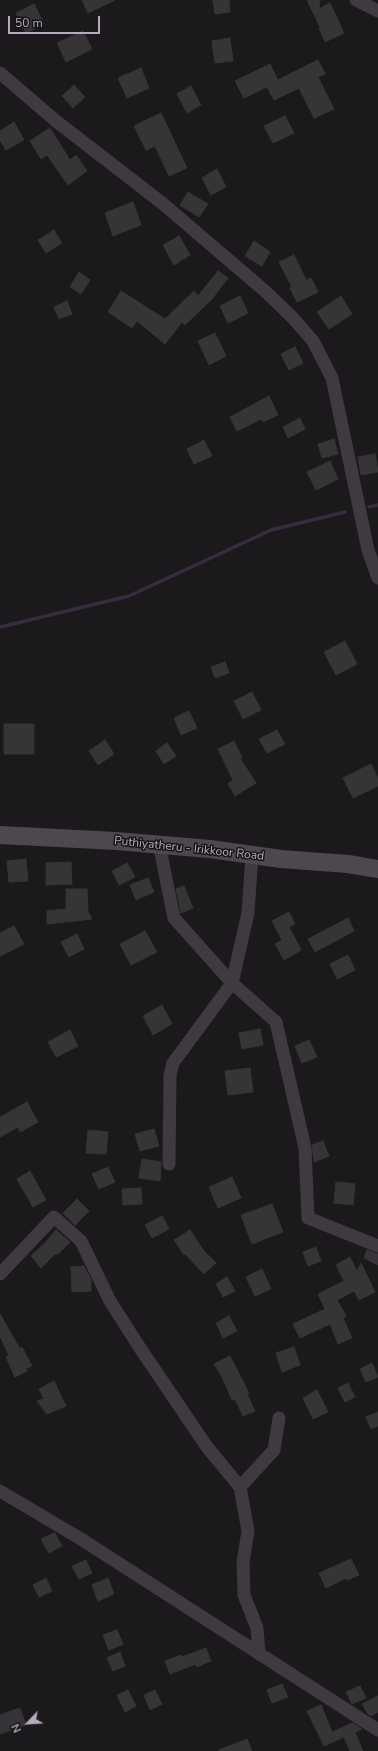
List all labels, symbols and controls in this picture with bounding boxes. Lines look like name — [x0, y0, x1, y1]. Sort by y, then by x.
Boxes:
scale bar — [10, 8, 102, 34]
text: 50 m — [15, 15, 43, 31]
street label: Puthiyatheru - Irikkoor Road — [113, 834, 265, 864]
north arrow — [8, 1703, 48, 1743]
text: N — [8, 1721, 25, 1735]

